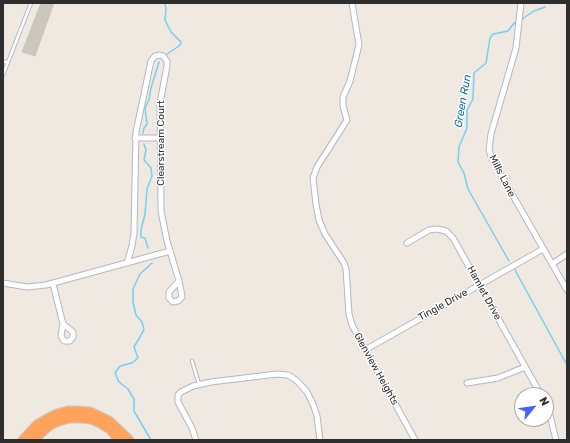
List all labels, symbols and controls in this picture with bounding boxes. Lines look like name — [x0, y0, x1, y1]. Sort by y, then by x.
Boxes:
water label: Green Run — [452, 73, 474, 129]
street label: Clearstream Court — [155, 100, 167, 186]
street label: Mills Lane — [486, 153, 518, 199]
street label: Hamlet Drive — [464, 264, 504, 322]
street label: Tingle Drive — [416, 286, 470, 324]
street label: Glenview Heights — [351, 331, 401, 407]
north arrow — [514, 387, 554, 427]
text: N — [536, 395, 552, 408]

